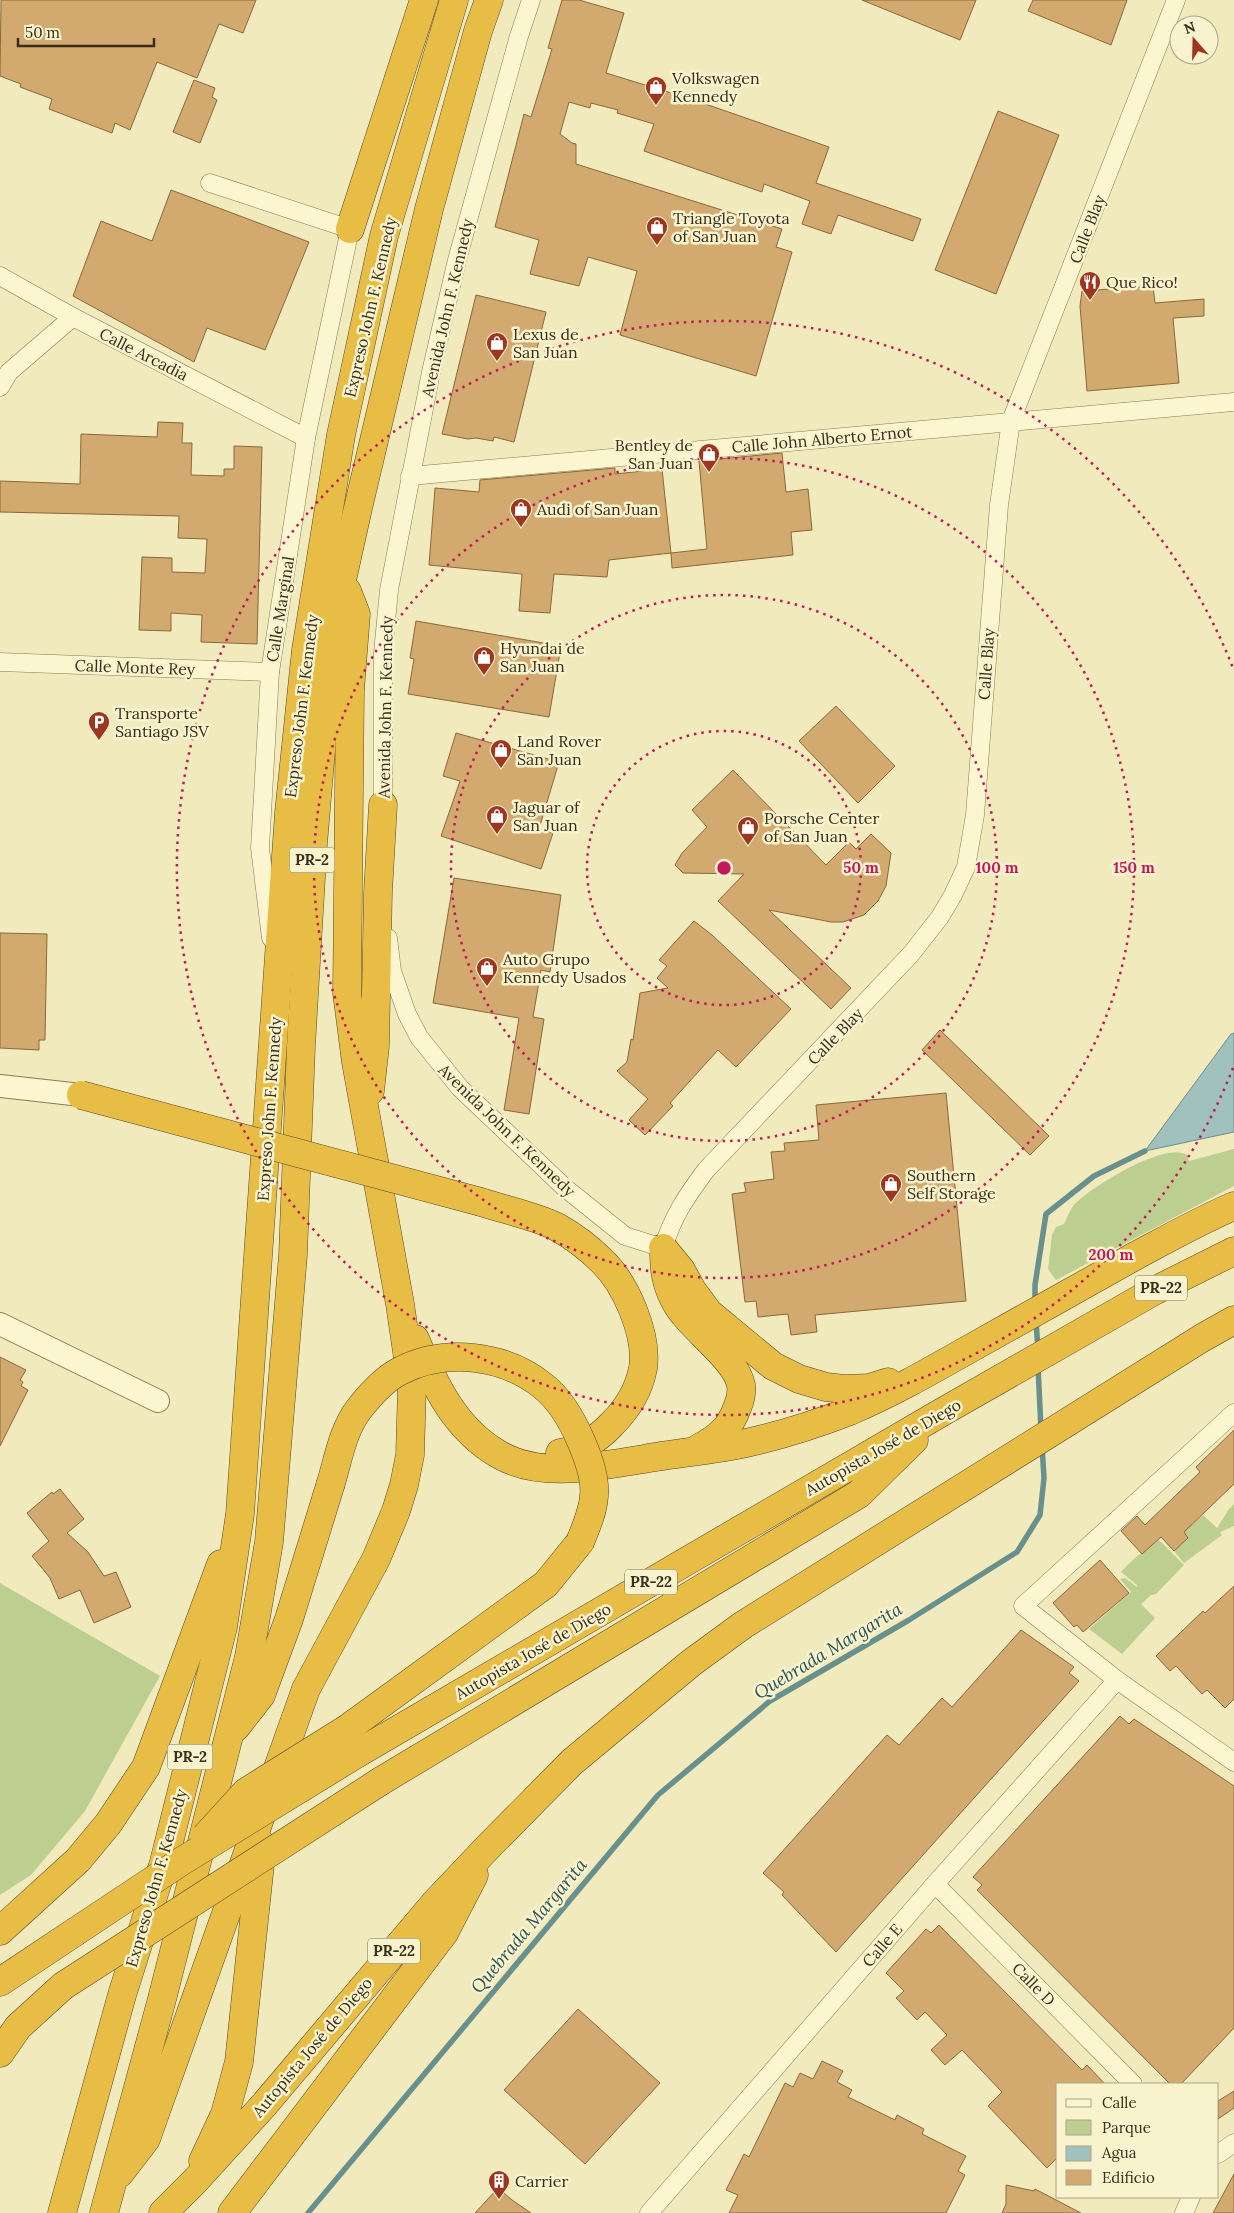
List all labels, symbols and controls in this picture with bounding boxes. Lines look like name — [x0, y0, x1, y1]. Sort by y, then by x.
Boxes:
scale bar — [18, 15, 154, 47]
north arrow — [1169, 15, 1219, 65]
text: N — [1181, 17, 1198, 38]
text: 50 m — [25, 23, 60, 42]
place label: Volkswagen Kennedy — [671, 68, 760, 106]
shop icon: Volkswagen Kennedy — [644, 75, 668, 106]
street label: Calle Blay — [1065, 191, 1109, 266]
place label: Triangle Toyota of San Juan — [673, 208, 790, 246]
street label: Expreso John F. Kennedy — [340, 214, 401, 399]
shop icon: Triangle Toyota of San Juan — [645, 215, 669, 246]
street label: Avenida John F. Kennedy — [416, 216, 477, 400]
restaurant icon: Que Rico! — [1078, 270, 1102, 301]
place label: Que Rico! — [1106, 272, 1178, 292]
street label: Calle Arcadia — [96, 323, 192, 385]
place label: Lexus de San Juan — [513, 324, 579, 362]
shop icon: Lexus de San Juan — [485, 331, 509, 362]
street label: Calle John Alberto Ernot — [731, 421, 914, 457]
place label: Bentley de San Juan — [615, 435, 693, 473]
shop icon: Bentley de San Juan — [697, 442, 721, 473]
shop icon: Audi of San Juan — [509, 497, 533, 528]
place label: Audi of San Juan — [536, 499, 659, 519]
street label: Calle Marginal — [262, 555, 298, 663]
street label: Expreso John F. Kennedy — [280, 613, 322, 799]
street label: Avenida John F. Kennedy — [373, 615, 397, 799]
street label: Calle Blay — [974, 627, 999, 700]
place label: Hyundai de San Juan — [500, 638, 585, 676]
shop icon: Hyundai de San Juan — [472, 645, 496, 676]
street label: Calle Monte Rey — [74, 655, 196, 679]
place label: Transporte Santiago JSV — [115, 703, 209, 741]
parking icon: Transporte Santiago JSV — [87, 710, 111, 741]
place label: Land Rover San Juan — [517, 731, 601, 769]
shop icon: Land Rover San Juan — [489, 738, 513, 769]
place label: Jaguar of San Juan — [512, 797, 581, 835]
shop icon: Jaguar of San Juan — [485, 804, 509, 835]
place label: Porsche Center of San Juan — [764, 808, 879, 846]
shop icon: Porsche Center of San Juan — [736, 815, 760, 846]
road number: PR-2 — [290, 848, 334, 872]
text: 50 m — [843, 858, 879, 877]
text: 100 m — [976, 858, 1019, 877]
text: 150 m — [1113, 858, 1155, 877]
centre of rings — [715, 859, 733, 877]
place label: Auto Grupo Kennedy Usados — [502, 949, 626, 987]
shop icon: Auto Grupo Kennedy Usados — [475, 956, 499, 987]
street label: Calle Blay — [803, 1003, 867, 1069]
street label: Expreso John F. Kennedy — [253, 1016, 285, 1202]
street label: Avenida John F. Kennedy — [434, 1059, 580, 1201]
place label: Southern Self Storage — [907, 1165, 996, 1203]
shop icon: Southern Self Storage — [879, 1172, 903, 1203]
text: 200 m — [1089, 1245, 1134, 1264]
road number: PR-22 — [1135, 1276, 1187, 1300]
street label: Autopista José de Diego — [801, 1394, 964, 1500]
road number: PR-22 — [625, 1570, 677, 1594]
water label: Quebrada Margarita — [749, 1597, 906, 1704]
street label: Autopista José de Diego — [451, 1598, 614, 1704]
road number: PR-2 — [168, 1744, 212, 1770]
street label: Expreso John F. Kennedy — [121, 1786, 191, 1969]
water label: Quebrada Margarita — [465, 1853, 592, 1998]
street label: Calle E — [858, 1919, 906, 1971]
road number: PR-22 — [368, 1938, 420, 1964]
street label: Calle D — [1008, 1958, 1060, 2010]
street label: Autopista José de Diego — [247, 1973, 376, 2122]
legend — [1056, 2083, 1219, 2198]
text: Calle — [1102, 2093, 1137, 2112]
text: Parque — [1102, 2118, 1151, 2137]
text: Agua — [1101, 2143, 1137, 2162]
text: Edificio — [1102, 2168, 1155, 2187]
building icon: Carrier — [487, 2169, 511, 2200]
place label: Carrier — [515, 2171, 568, 2191]

